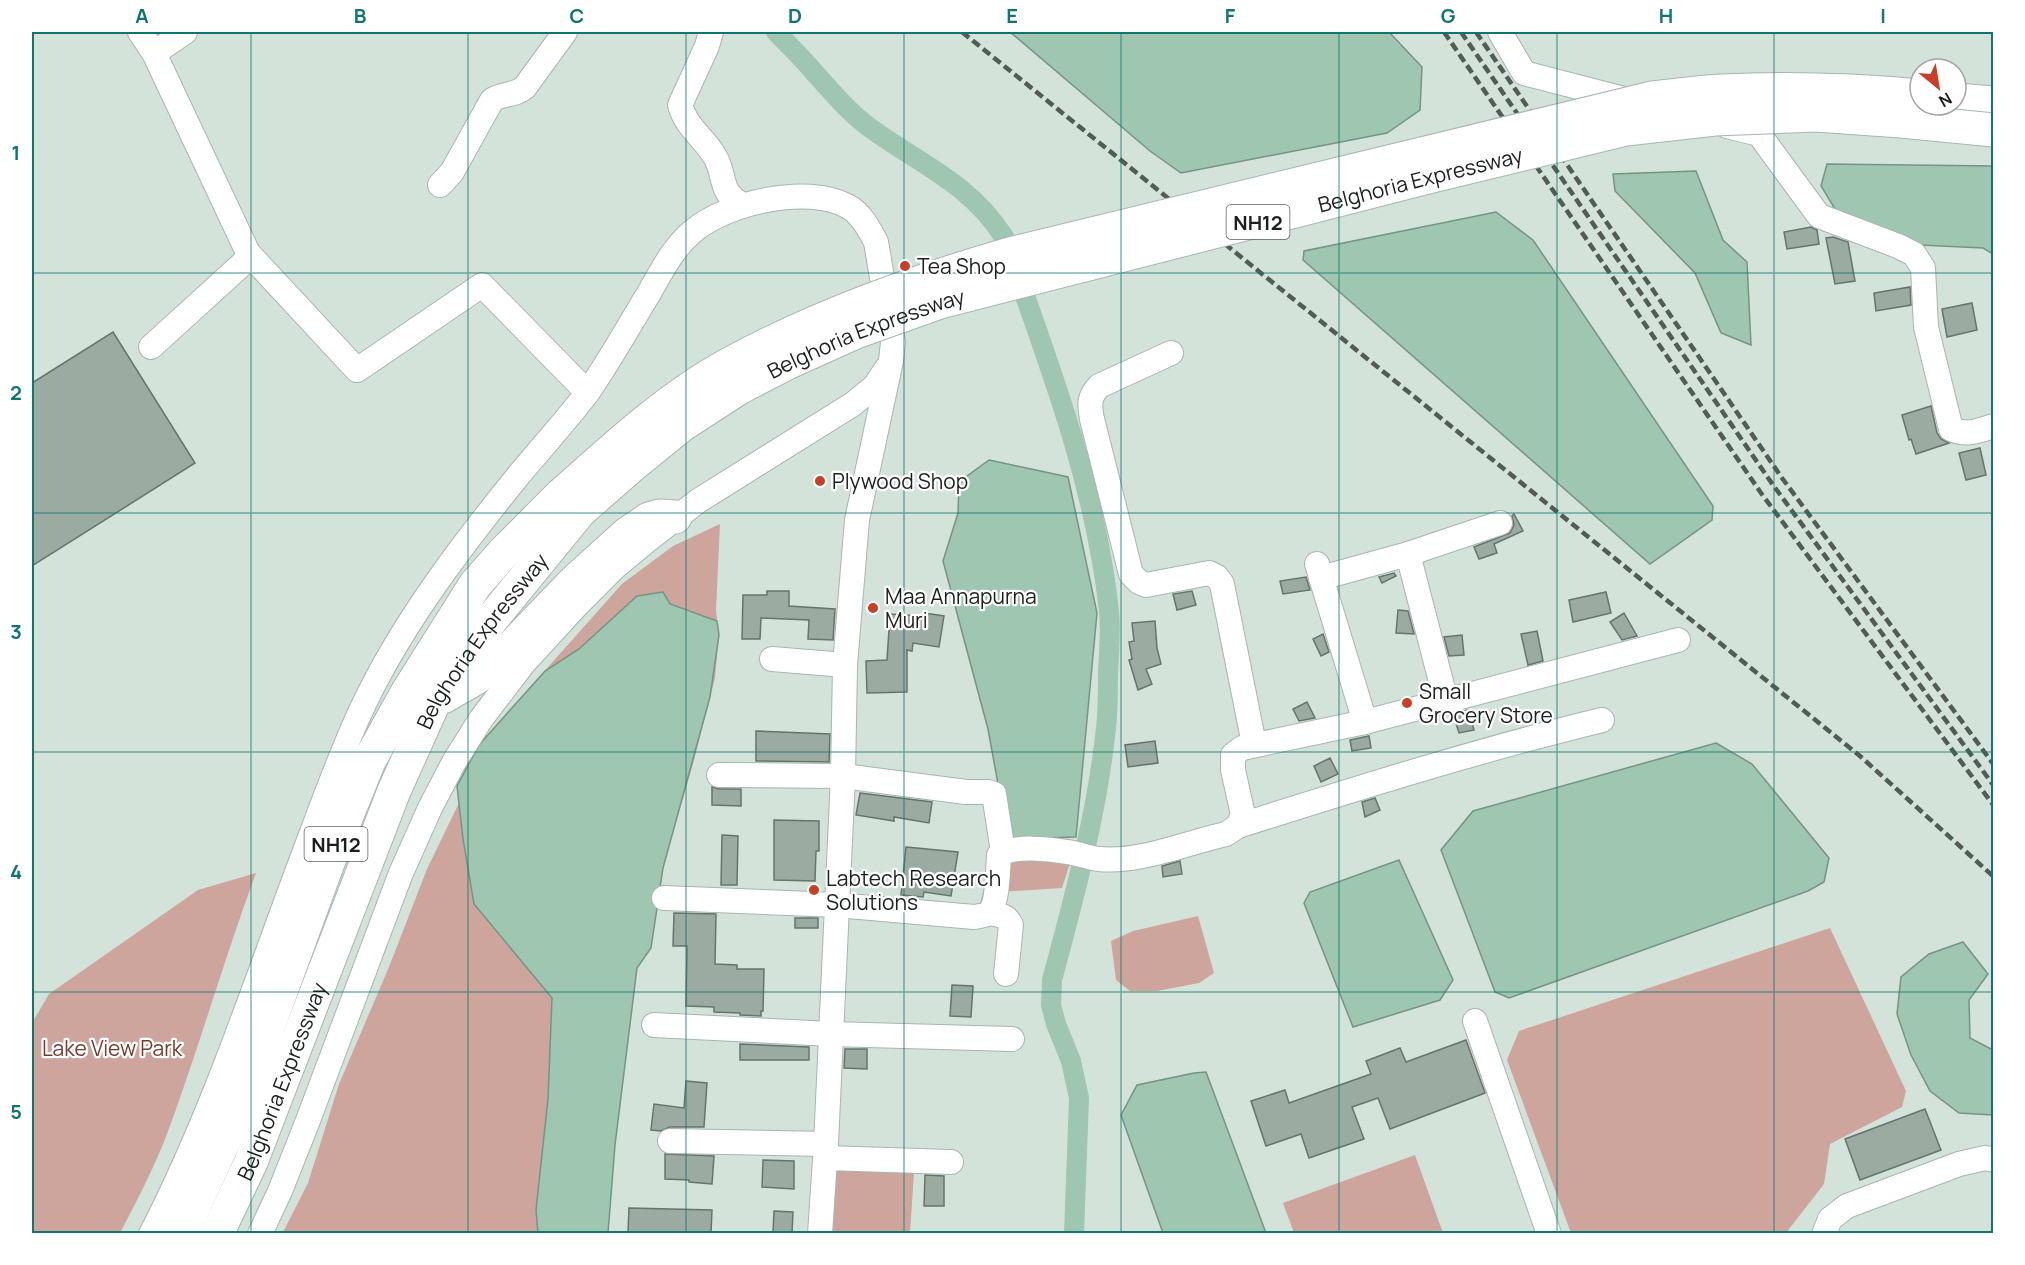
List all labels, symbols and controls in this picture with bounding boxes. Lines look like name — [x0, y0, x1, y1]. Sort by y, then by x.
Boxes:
text: A — [135, 2, 149, 29]
text: B — [354, 2, 367, 29]
text: C — [570, 2, 584, 29]
text: D — [788, 2, 802, 29]
text: E — [1006, 2, 1018, 29]
text: F — [1225, 2, 1236, 29]
text: G — [1441, 2, 1456, 29]
text: H — [1659, 2, 1673, 29]
text: I — [1880, 2, 1886, 29]
north arrow — [1908, 57, 1968, 117]
text: N — [1935, 88, 1956, 112]
text: 1 — [12, 139, 20, 166]
street label: Belghoria Expressway — [1315, 141, 1526, 219]
road number: NH12 — [1226, 205, 1290, 239]
place label: Tea Shop — [917, 252, 1006, 280]
marker: Tea Shop — [898, 259, 912, 273]
street label: Belghoria Expressway — [762, 282, 967, 385]
text: 2 — [10, 379, 22, 406]
place label: Plywood Shop — [832, 467, 968, 495]
marker: Plywood Shop — [813, 474, 827, 488]
street label: Belghoria Expressway — [410, 547, 554, 733]
place label: Maa Annapurna Muri — [885, 582, 1037, 634]
marker: Maa Annapurna Muri — [866, 601, 880, 615]
text: 3 — [10, 618, 22, 645]
place label: Small Grocery Store — [1419, 677, 1553, 729]
marker: Small Grocery Store — [1400, 696, 1414, 710]
road number: NH12 — [304, 827, 368, 861]
text: 4 — [10, 858, 22, 885]
place label: Labtech Research Solutions — [826, 864, 1001, 916]
marker: Labtech Research Solutions — [807, 883, 821, 897]
street label: Belghoria Expressway — [230, 978, 333, 1185]
park label: Lake View Park — [42, 1034, 183, 1062]
text: 5 — [10, 1098, 22, 1125]

